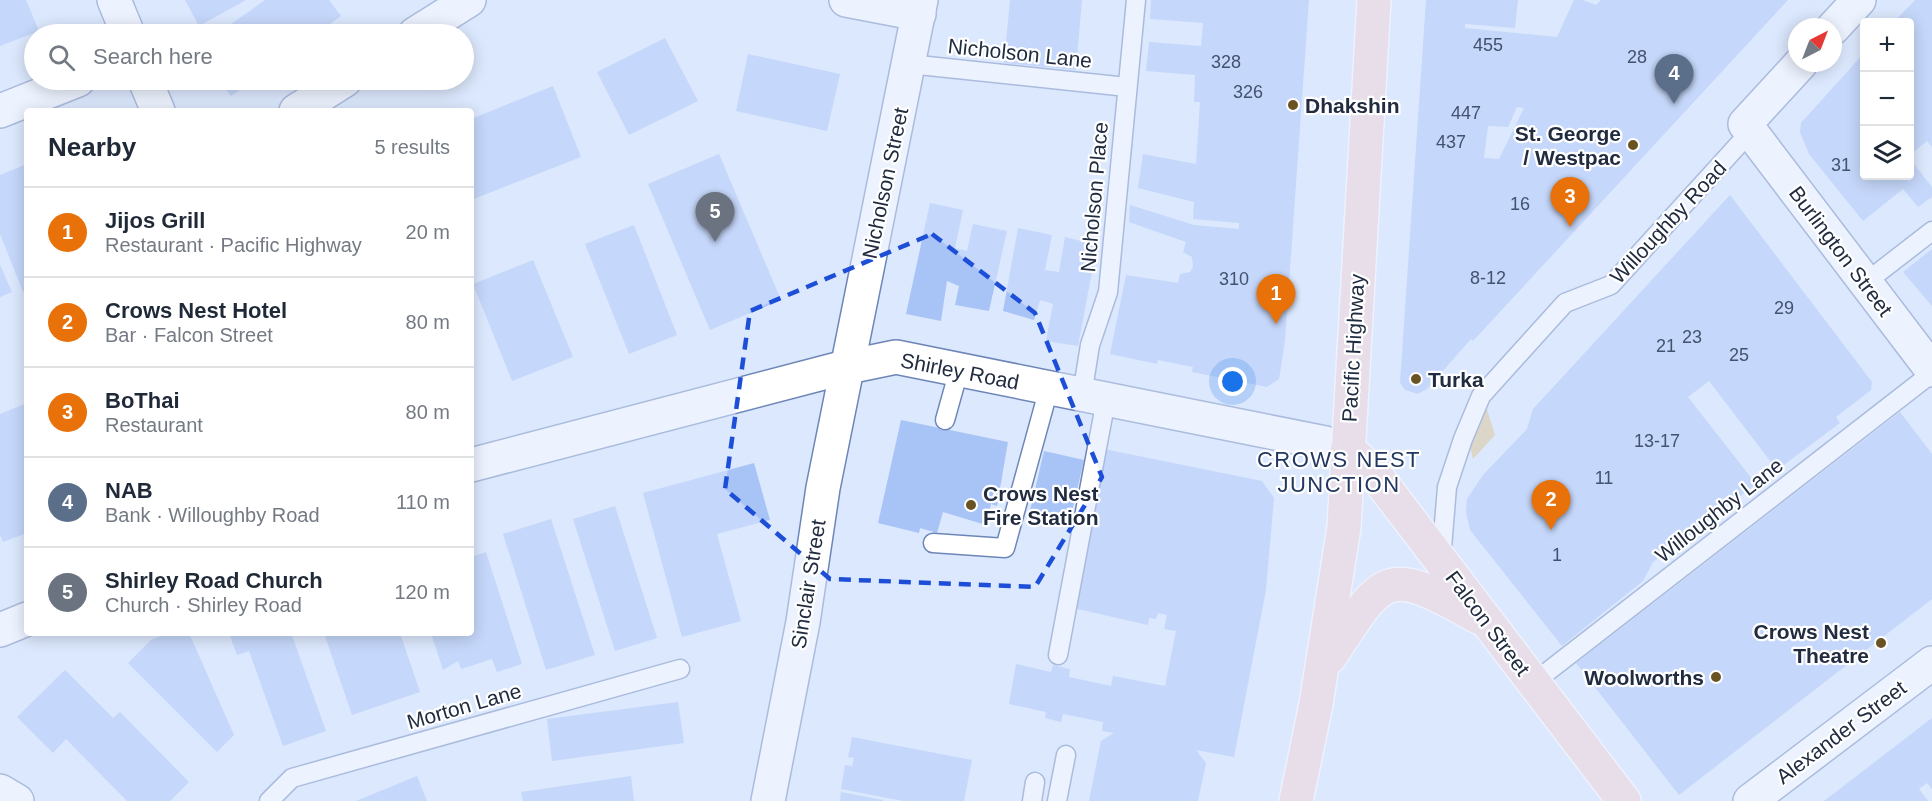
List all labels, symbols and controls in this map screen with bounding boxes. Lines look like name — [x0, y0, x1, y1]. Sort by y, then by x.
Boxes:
north arrow — [1788, 18, 1842, 72]
map controls — [1860, 18, 1914, 180]
button: + — [1860, 18, 1914, 72]
search box — [24, 24, 474, 90]
street label: Nicholson Lane — [947, 34, 1093, 72]
house number: 455 — [1473, 35, 1503, 55]
icon: search — [45, 41, 78, 74]
text: Search here — [93, 44, 213, 69]
house number: 28 — [1627, 47, 1647, 67]
house number: 328 — [1211, 52, 1241, 72]
pin: 4 — [1654, 54, 1694, 104]
button: − — [1860, 72, 1914, 126]
house number: 326 — [1233, 82, 1263, 102]
place label: Dhakshin — [1305, 94, 1400, 117]
marker: Dhakshin — [1286, 98, 1300, 112]
house number: 447 — [1451, 103, 1481, 123]
street label: Nicholson Street — [858, 105, 912, 261]
street label: Nicholson Place — [1076, 121, 1112, 273]
place label: St. George / Westpac — [1515, 122, 1621, 169]
button: layers — [1860, 126, 1914, 180]
text: Nearby — [48, 132, 136, 162]
house number: 437 — [1436, 132, 1466, 152]
text: 5 results — [374, 136, 450, 158]
marker: St. George / Westpac — [1626, 138, 1640, 152]
house number: 31 — [1831, 155, 1851, 175]
street label: Willoughby Road — [1605, 156, 1731, 288]
pin: 3 — [1550, 178, 1590, 227]
street label: Burlington Street — [1785, 182, 1897, 321]
pin: 5 — [696, 192, 734, 242]
house number: 16 — [1510, 194, 1530, 214]
text: Jijos Grill — [105, 208, 205, 233]
text: 1 — [62, 221, 73, 243]
text: 20 m — [406, 221, 450, 243]
text: Restaurant · Pacific Highway — [105, 234, 362, 256]
house number: 8-12 — [1470, 268, 1506, 288]
house number: 310 — [1219, 269, 1249, 289]
street label: Pacific Highway — [1338, 273, 1368, 423]
pin: 1 — [1256, 274, 1296, 324]
text: Crows Nest Hotel — [105, 298, 287, 323]
house number: 29 — [1774, 298, 1794, 318]
text: 2 — [62, 311, 73, 333]
text: 80 m — [406, 311, 450, 333]
text: Bar · Falcon Street — [105, 324, 273, 346]
house number: 23 — [1682, 327, 1702, 347]
house number: 21 — [1656, 336, 1676, 356]
house number: 25 — [1729, 345, 1749, 365]
street label: Shirley Road — [899, 348, 1021, 394]
your location — [1218, 367, 1247, 396]
place label: Turka — [1428, 368, 1484, 391]
marker: Turka — [1409, 372, 1423, 386]
text: BoThai — [105, 388, 180, 413]
text: 3 — [62, 401, 73, 423]
text: 80 m — [406, 401, 450, 423]
text: Restaurant — [105, 414, 203, 436]
house number: 13-17 — [1634, 431, 1680, 451]
district label: CROWS NEST JUNCTION — [1257, 447, 1421, 497]
street label: Willoughby Lane — [1651, 453, 1787, 567]
house number: 11 — [1595, 468, 1613, 488]
text: NAB — [105, 478, 153, 503]
pin: 2 — [1532, 480, 1570, 530]
place label: Crows Nest Fire Station — [983, 482, 1099, 529]
text: 4 — [62, 491, 73, 513]
text: 110 m — [396, 491, 450, 513]
marker: Crows Nest Fire Station — [964, 498, 978, 512]
text: Bank · Willoughby Road — [105, 504, 320, 526]
street label: Sinclair Street — [786, 517, 830, 650]
house number: 1 — [1552, 545, 1562, 565]
street label: Falcon Street — [1441, 566, 1535, 680]
text: Shirley Road Church — [105, 568, 323, 593]
text: 5 — [62, 581, 73, 603]
text: 120 m — [394, 581, 450, 603]
text: Church · Shirley Road — [105, 594, 302, 616]
place label: Crows Nest Theatre — [1753, 620, 1869, 667]
marker: Crows Nest Theatre — [1874, 636, 1888, 650]
place label: Woolworths — [1584, 666, 1704, 689]
marker: Woolworths — [1709, 670, 1723, 684]
street label: Alexander Street — [1772, 676, 1911, 788]
street label: Morton Lane — [404, 679, 524, 733]

